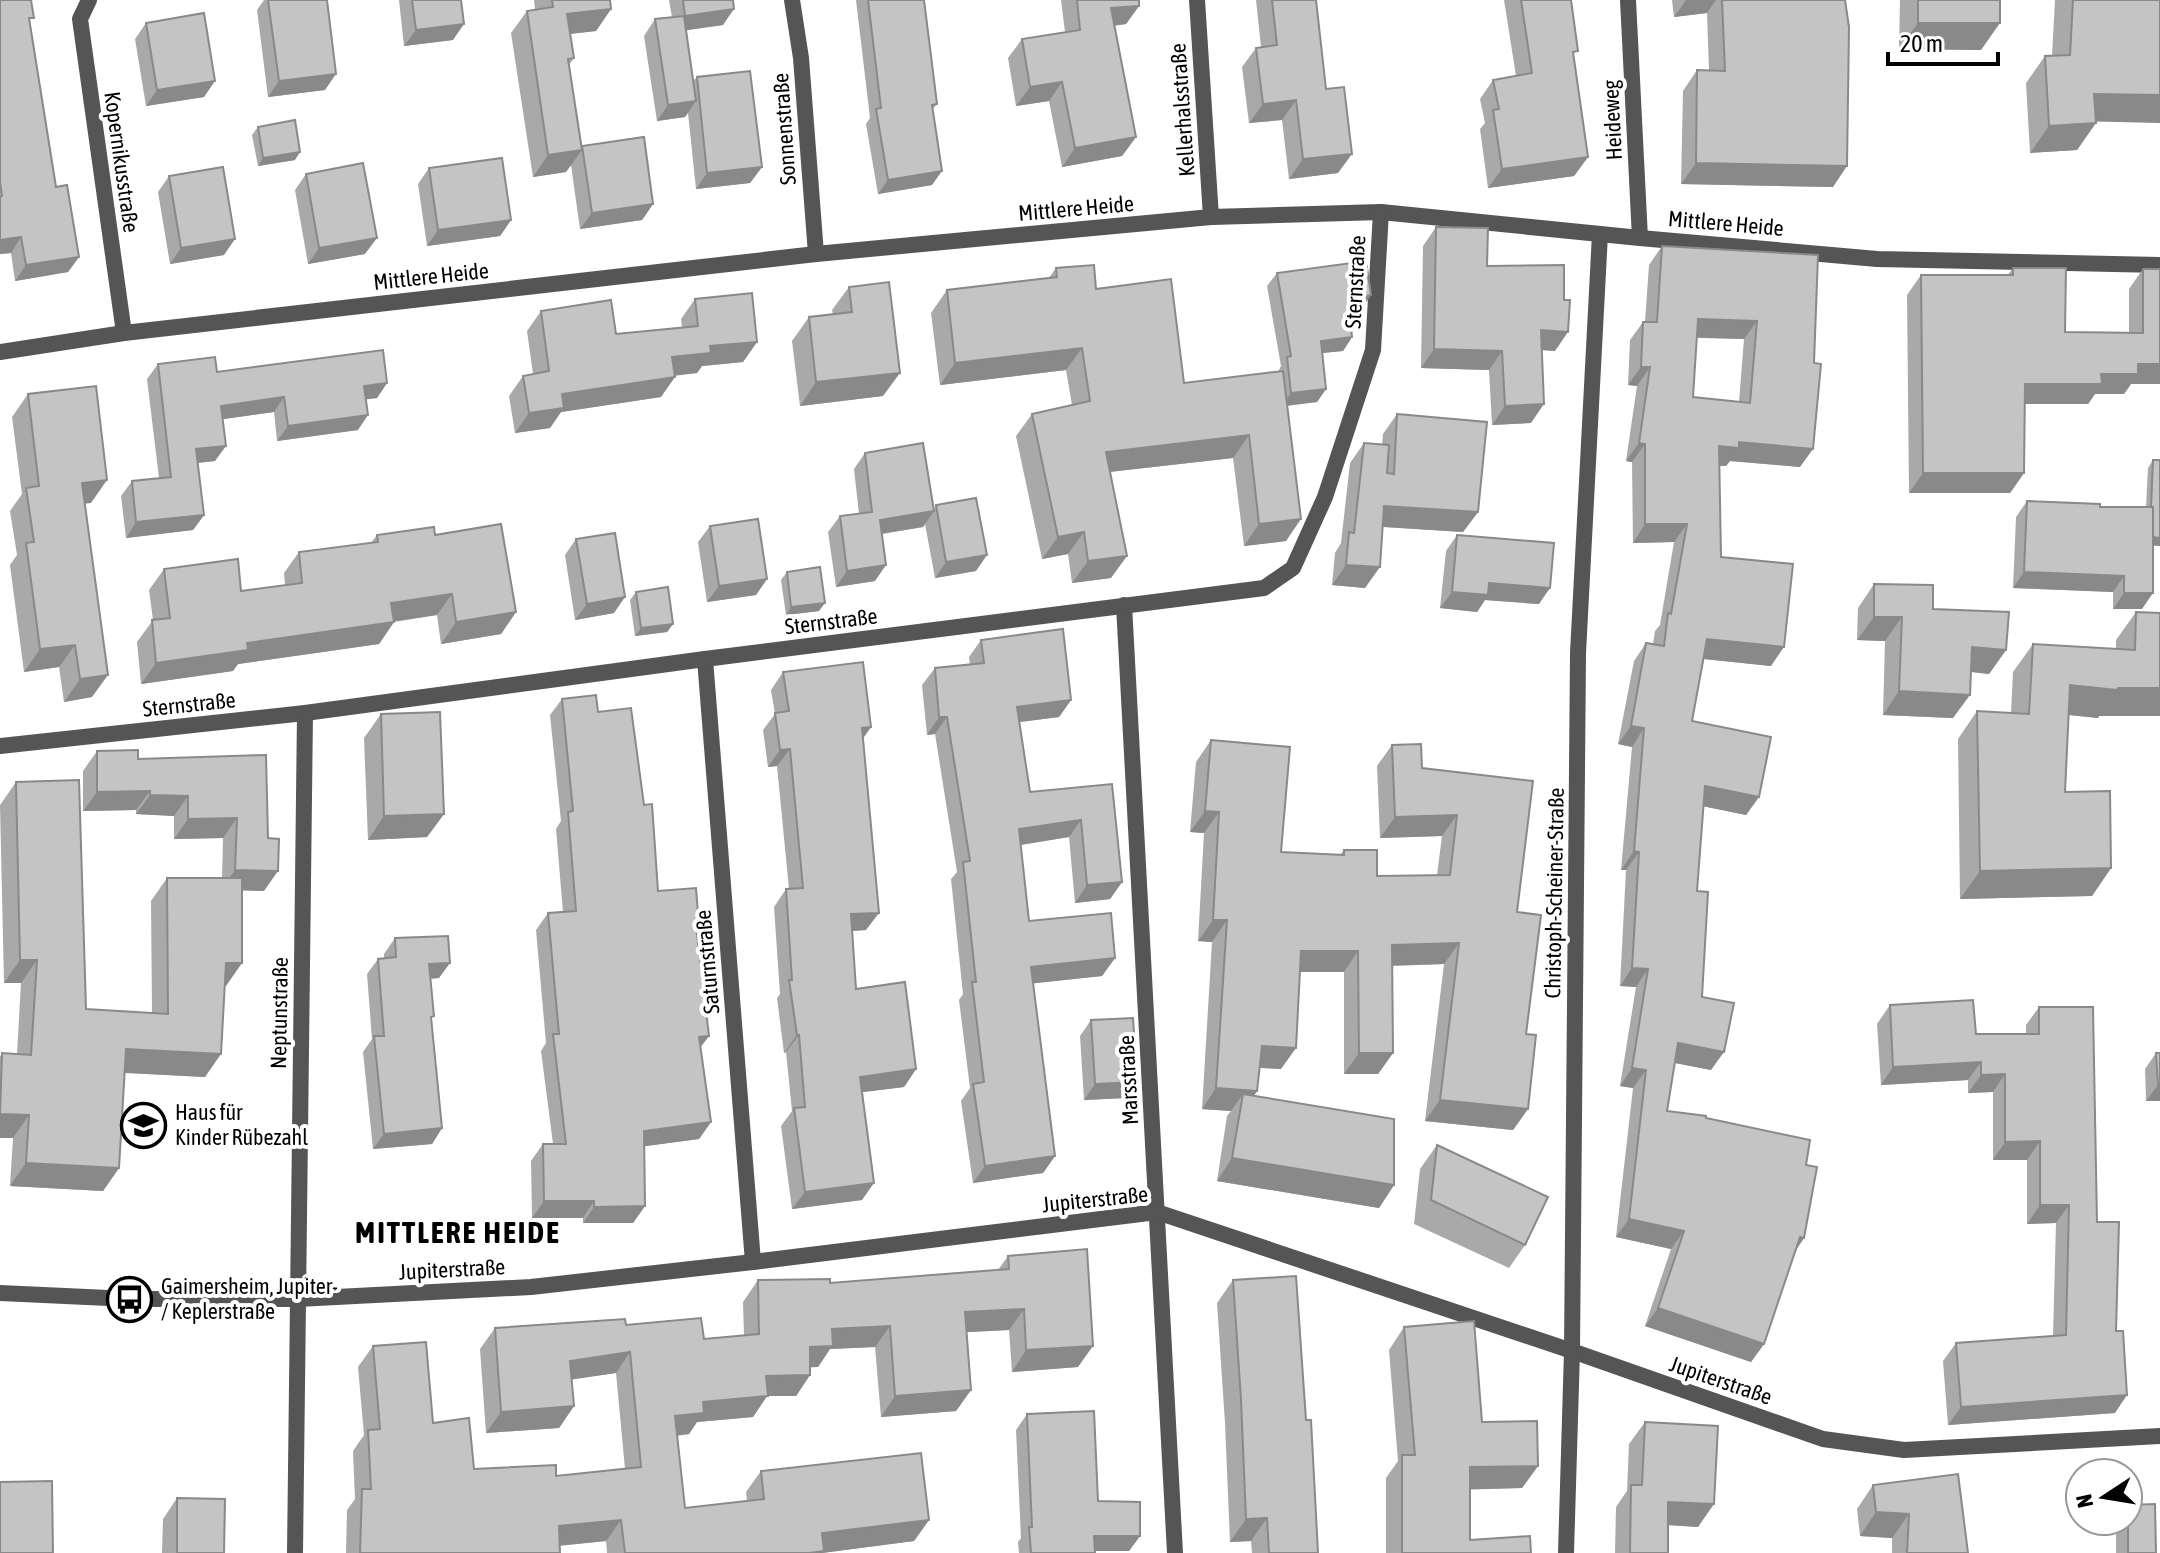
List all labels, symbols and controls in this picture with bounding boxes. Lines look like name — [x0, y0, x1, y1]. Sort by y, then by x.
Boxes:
scale bar — [1888, 16, 1998, 66]
text: 20 m — [1900, 30, 1943, 57]
street label: Kellerhalsstraße — [1164, 43, 1200, 177]
street label: Sonnenstraße — [767, 72, 801, 186]
street label: Heideweg — [1597, 79, 1627, 161]
street label: Kopernikusstraße — [99, 90, 145, 234]
street label: Mittlere Heide — [1017, 190, 1135, 226]
street label: Mittlere Heide — [1667, 205, 1785, 241]
street label: Sternstraße — [1340, 235, 1370, 329]
street label: Mittlere Heide — [372, 257, 490, 295]
street label: Sternstraße — [783, 602, 879, 640]
street label: Sternstraße — [141, 686, 237, 722]
street label: Christoph-Scheiner-Straße — [1539, 787, 1569, 999]
street label: Saturnstraße — [690, 909, 724, 1015]
street label: Neptunstraße — [265, 957, 293, 1069]
street label: Marsstraße — [1113, 1034, 1143, 1126]
place label: Haus für Kinder Rübezahl — [175, 1099, 308, 1150]
school or university icon: Haus für Kinder Rübezahl — [120, 1101, 168, 1149]
street label: Jupiterstraße — [1041, 1181, 1149, 1217]
district label: MITTLERE HEIDE — [355, 1215, 561, 1249]
street label: Jupiterstraße — [398, 1253, 506, 1285]
place label: Gaimersheim, Jupiter- / Keplerstraße — [161, 1273, 338, 1324]
bus stop icon: Gaimersheim, Jupiter- / Keplerstraße — [106, 1275, 154, 1323]
street label: Jupiterstraße — [1666, 1350, 1776, 1410]
north arrow — [2064, 1457, 2144, 1537]
text: N — [2070, 1492, 2099, 1510]

